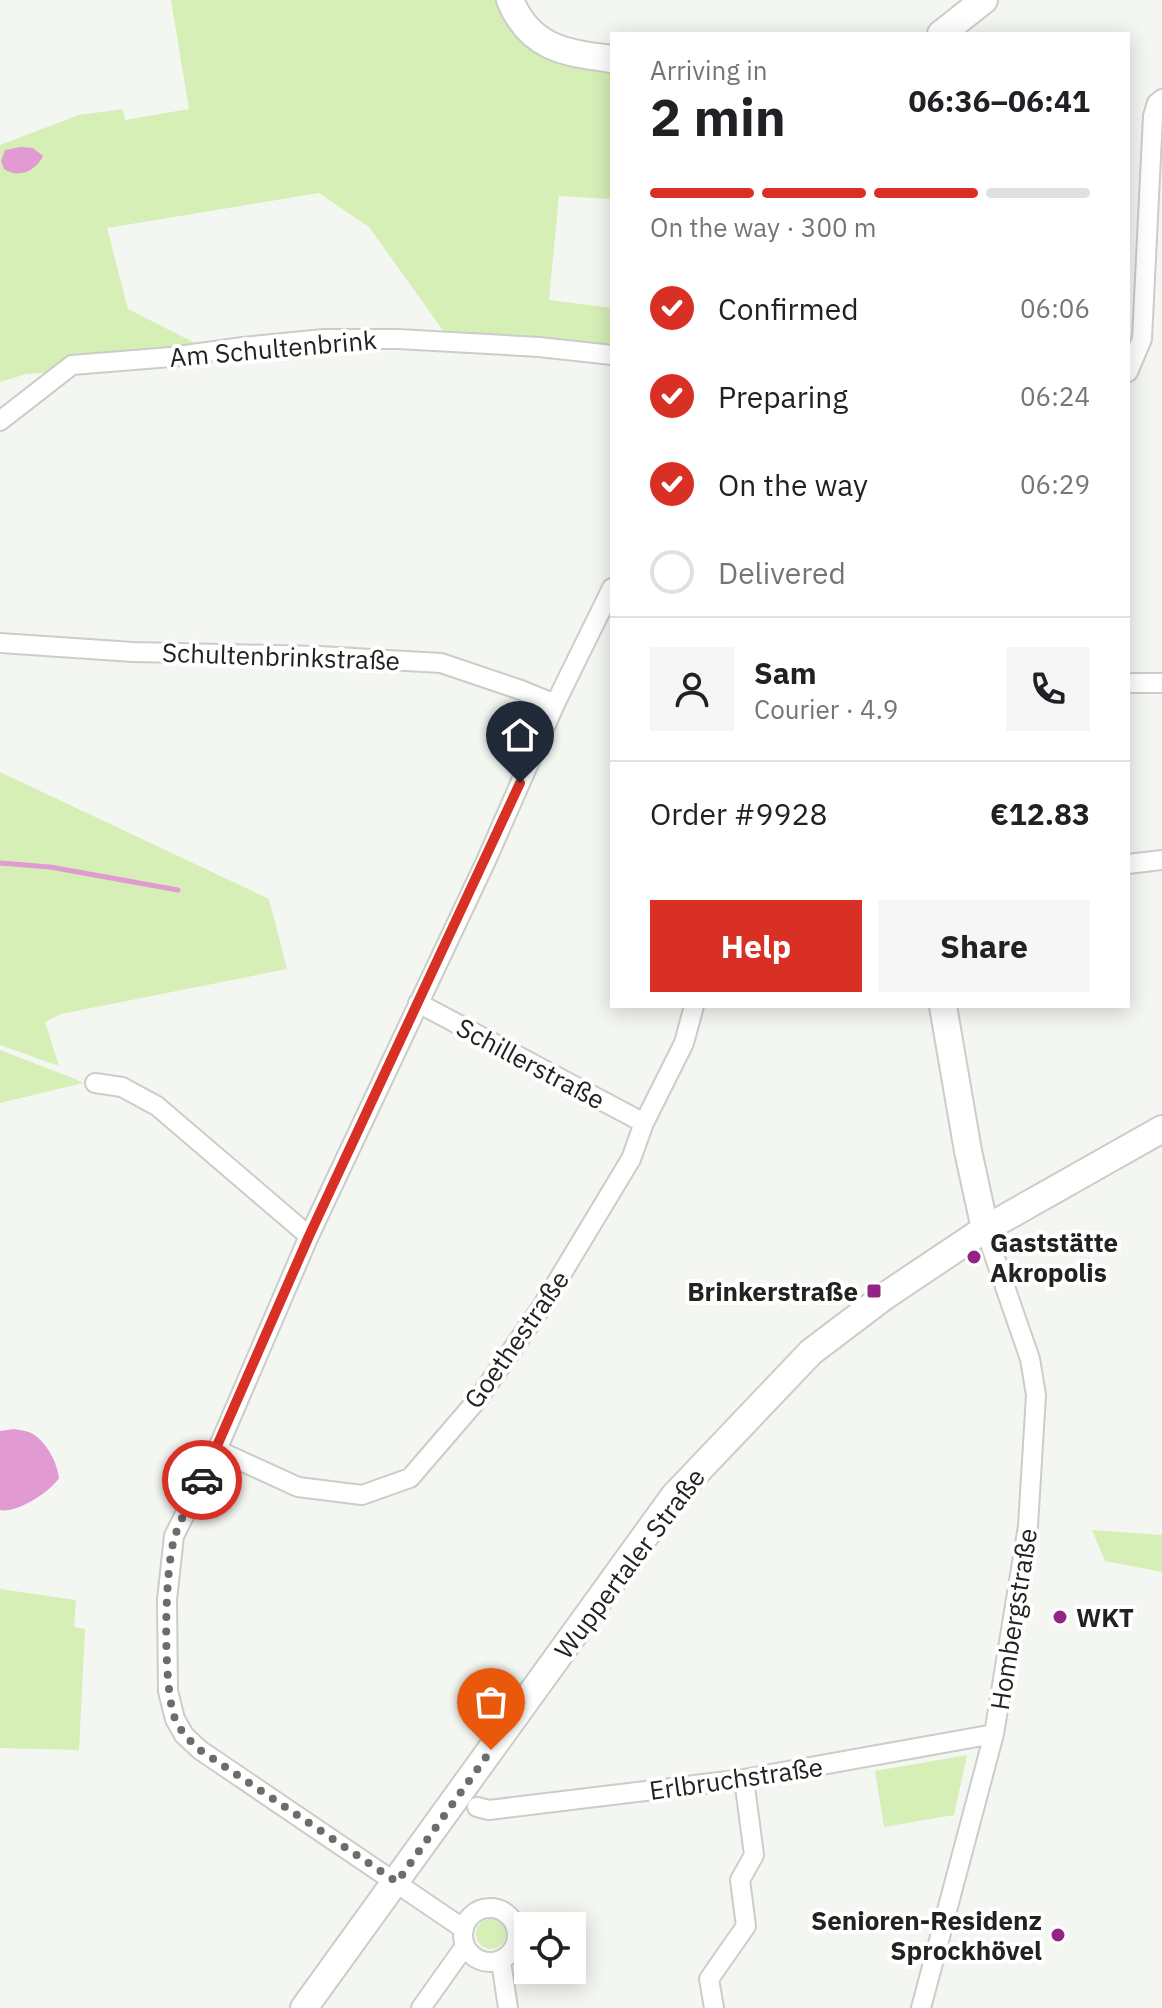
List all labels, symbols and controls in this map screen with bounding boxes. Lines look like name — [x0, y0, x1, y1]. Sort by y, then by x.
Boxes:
text: Arriving in — [650, 53, 767, 87]
text: 06:36–06:41 — [909, 81, 1090, 120]
text: 2 min — [650, 83, 786, 150]
text: On the way · 300 m — [650, 210, 876, 244]
icon: check — [650, 286, 694, 330]
text: Confirmed — [718, 289, 859, 328]
text: 06:06 — [1020, 291, 1090, 325]
street label: Am Schultenbrink — [168, 322, 378, 374]
icon: check — [650, 374, 694, 418]
text: Preparing — [718, 377, 848, 416]
text: 06:24 — [1020, 379, 1090, 413]
icon: check — [650, 462, 694, 506]
text: On the way — [718, 465, 868, 504]
text: 06:29 — [1020, 467, 1090, 501]
text: Delivered — [718, 553, 846, 592]
street label: Schultenbrinkstraße — [162, 635, 400, 677]
button: person — [650, 647, 734, 731]
button: phone — [1006, 647, 1090, 731]
text: Sam — [754, 653, 817, 692]
text: Courier · 4.9 — [754, 692, 898, 726]
pin — [486, 701, 554, 783]
icon: home — [498, 713, 542, 757]
text: Order #9928 — [650, 794, 827, 833]
text: €12.83 — [990, 794, 1090, 833]
button: Help — [650, 900, 862, 992]
button: Share — [878, 900, 1090, 992]
street label: Schillerstraße — [451, 1010, 611, 1116]
place label: Gaststätte Akropolis — [990, 1225, 1118, 1289]
marker: Gaststätte Akropolis — [965, 1248, 983, 1266]
street label: Goethestraße — [456, 1263, 576, 1415]
place label: Brinkerstraße — [687, 1274, 858, 1308]
marker: Brinkerstraße — [865, 1282, 883, 1300]
courier — [162, 1440, 242, 1520]
icon: car — [180, 1458, 224, 1502]
street label: Wuppertaler Straße — [546, 1461, 712, 1665]
street label: Hombergstraße — [982, 1526, 1044, 1712]
place label: WKT — [1076, 1600, 1134, 1634]
marker: WKT — [1051, 1608, 1069, 1626]
pin — [457, 1668, 525, 1750]
icon: bag — [469, 1680, 513, 1724]
street label: Erlbruchstraße — [647, 1749, 825, 1807]
place label: Senioren-Residenz Sprockhövel — [811, 1903, 1042, 1967]
map controls — [514, 1912, 586, 1984]
button: locate — [514, 1912, 586, 1984]
marker: Senioren-Residenz Sprockhövel — [1049, 1926, 1067, 1944]

